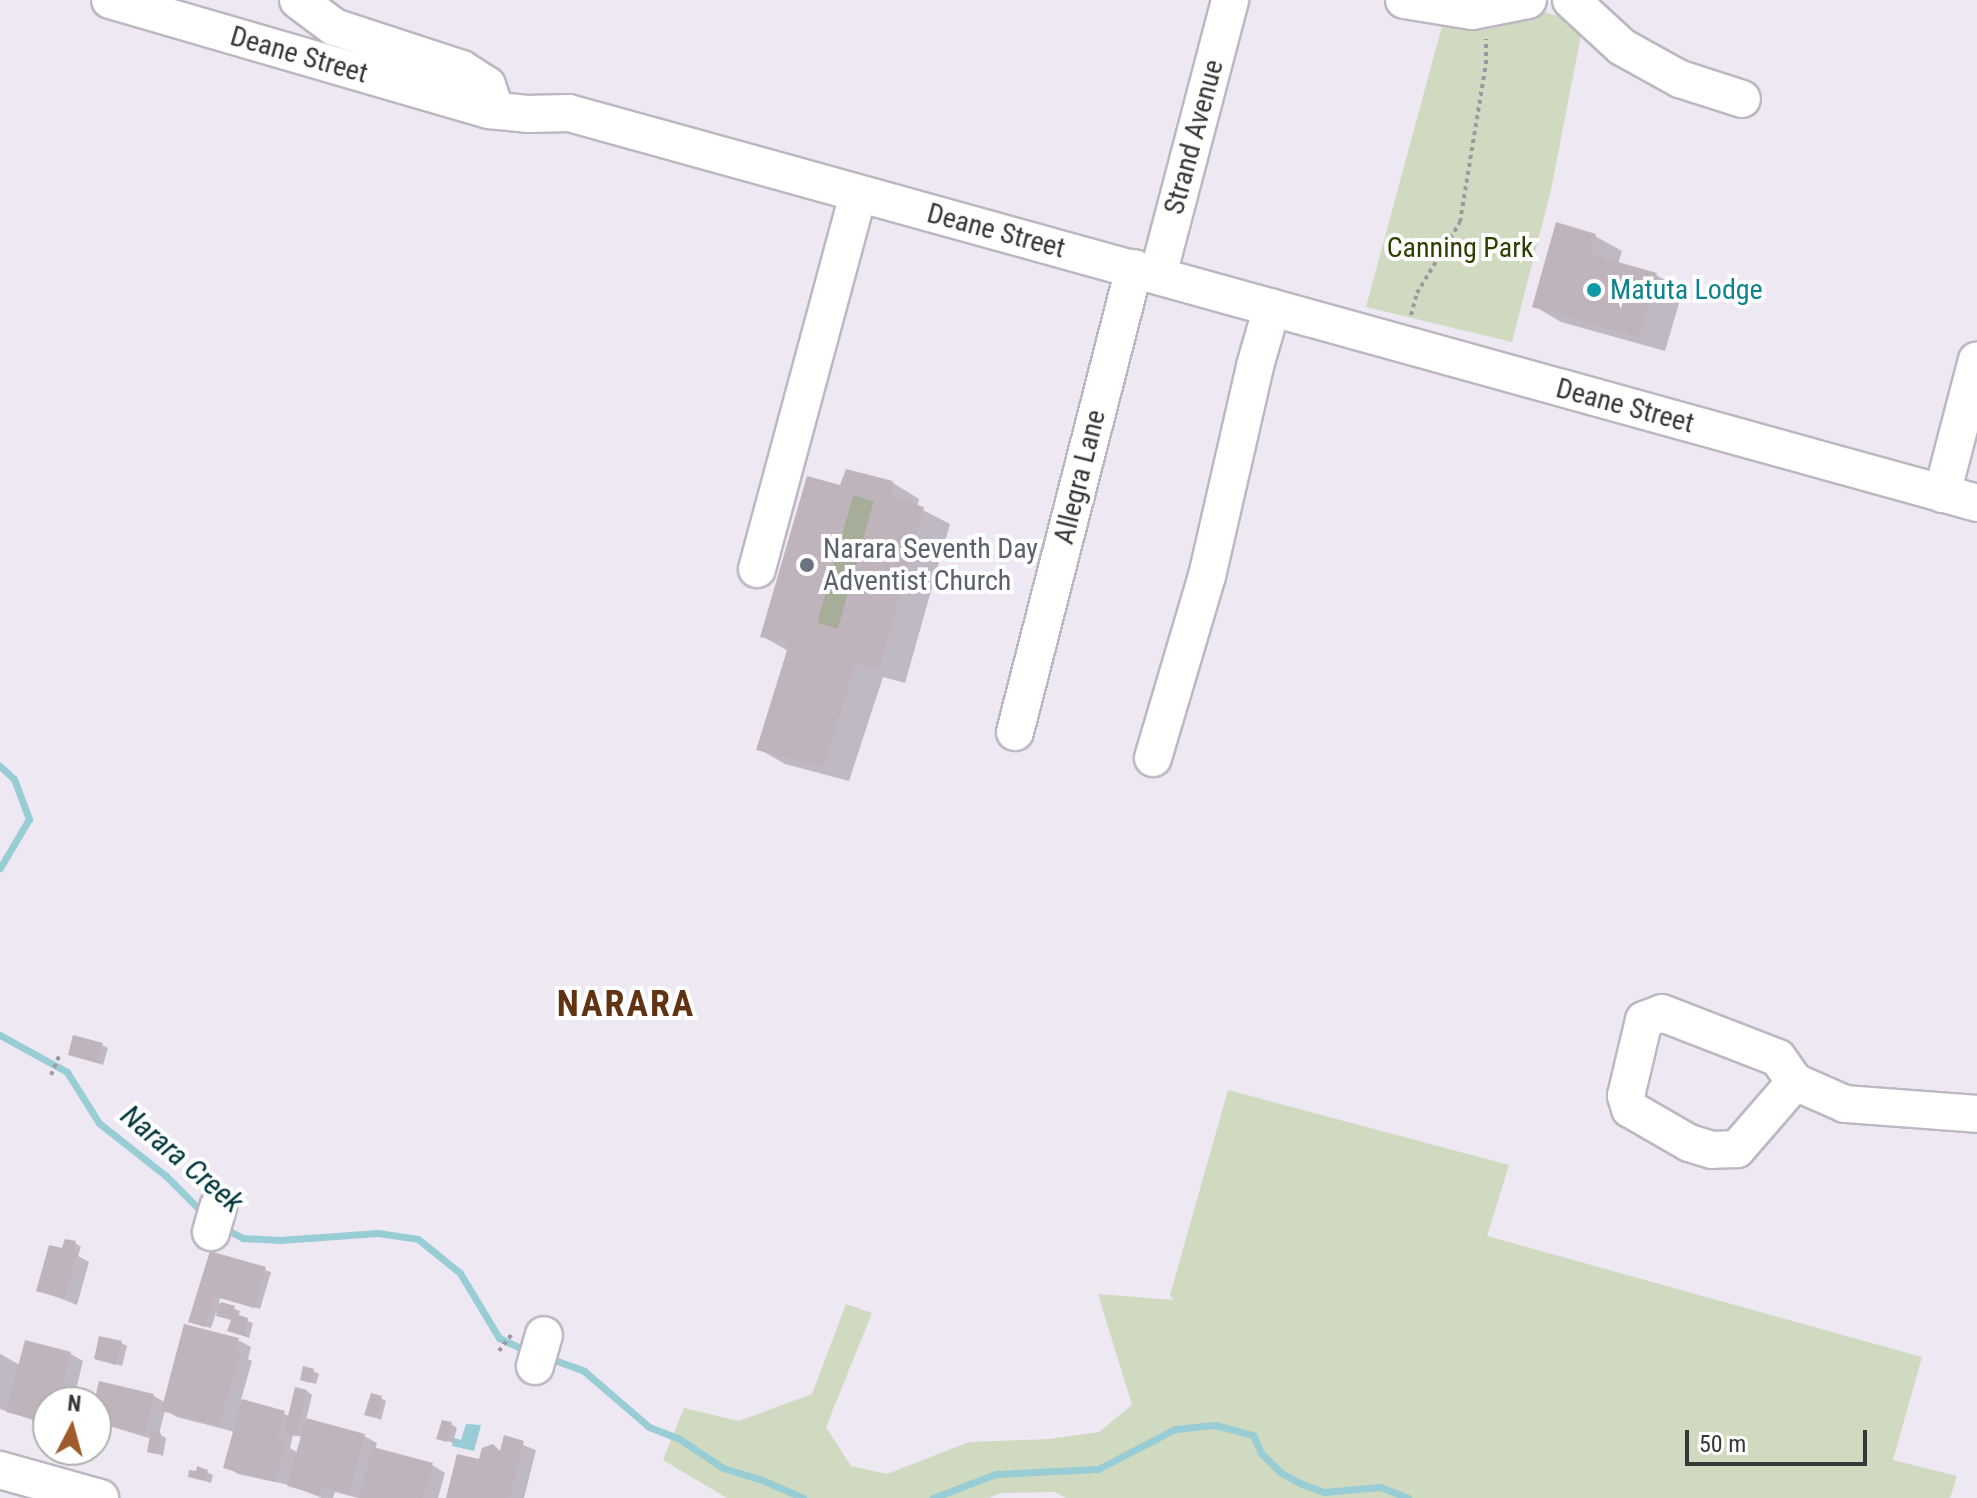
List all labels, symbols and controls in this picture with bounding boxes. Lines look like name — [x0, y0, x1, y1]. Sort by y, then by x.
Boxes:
street label: Deane Street — [226, 19, 372, 91]
street label: Strand Avenue — [1157, 56, 1231, 218]
street label: Deane Street — [923, 196, 1069, 266]
park label: Canning Park — [1387, 231, 1533, 265]
place label: Matuta Lodge — [1610, 273, 1763, 307]
marker: Matuta Lodge — [1585, 281, 1603, 299]
street label: Deane Street — [1552, 371, 1698, 441]
street label: Allegra Lane — [1047, 406, 1113, 548]
place label: Narara Seventh Day Adventist Church — [823, 532, 1038, 598]
marker: Narara Seventh Day Adventist Church — [798, 556, 816, 574]
district label: NARARA — [557, 983, 695, 1027]
water label: Narara Creek — [113, 1097, 251, 1221]
north arrow — [32, 1386, 112, 1466]
text: N — [66, 1390, 82, 1417]
scale bar — [1689, 1414, 1871, 1464]
text: 50 m — [1699, 1430, 1746, 1458]

